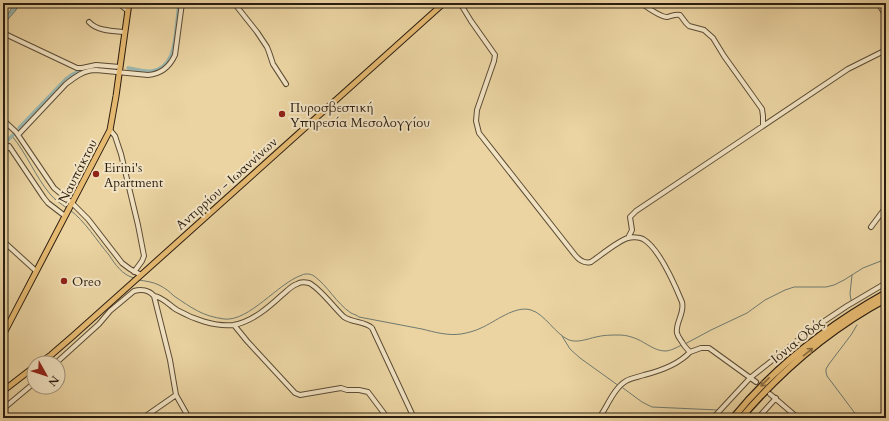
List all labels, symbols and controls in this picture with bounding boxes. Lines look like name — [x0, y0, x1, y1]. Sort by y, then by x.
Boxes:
place label: Πυροσβεστική Υπηρεσία Μεσολογγίου — [290, 99, 430, 132]
marker: Πυροσβεστική Υπηρεσία Μεσολογγίου — [277, 109, 287, 119]
street label: Αντιρρίου - Ιωαννίνων — [172, 133, 281, 234]
street label: Ναυπάκτου — [54, 136, 102, 207]
place label: Eirini's Apartment — [104, 159, 163, 192]
marker: Eirini's Apartment — [91, 169, 101, 179]
place label: Oreo — [72, 273, 101, 291]
marker: Oreo — [59, 276, 69, 286]
street label: Ιόνια Οδός — [767, 313, 829, 368]
one-way arrow — [803, 347, 814, 356]
north arrow — [26, 355, 66, 395]
text: N — [44, 373, 62, 390]
one-way arrow — [760, 377, 770, 387]

